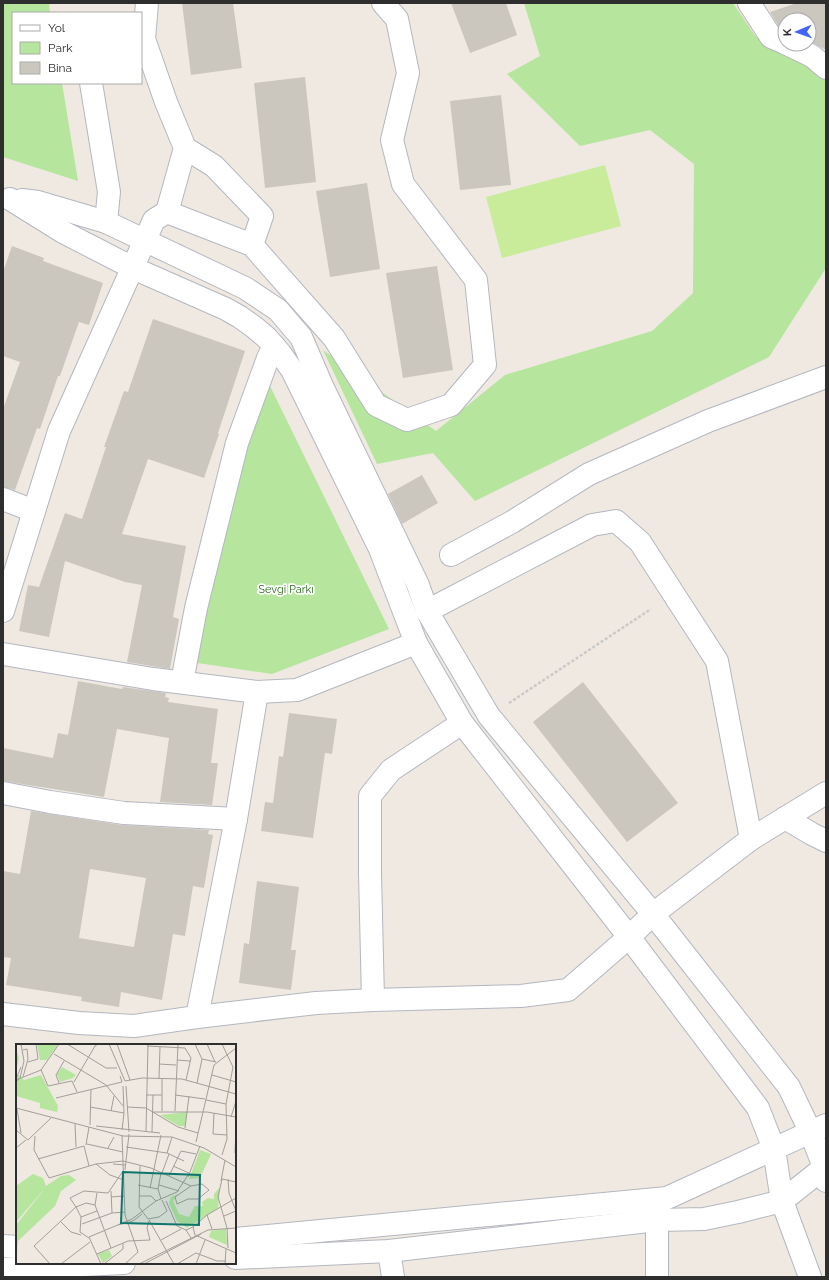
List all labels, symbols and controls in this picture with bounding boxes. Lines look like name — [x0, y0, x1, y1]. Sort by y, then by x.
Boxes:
legend — [12, 12, 142, 84]
north arrow — [777, 12, 817, 52]
text: Yol — [48, 21, 66, 35]
text: K — [781, 28, 794, 36]
text: Park — [48, 41, 73, 55]
text: Bina — [48, 61, 72, 75]
park label: Sevgi Parkı — [258, 583, 314, 596]
inset map — [16, 1044, 236, 1264]

